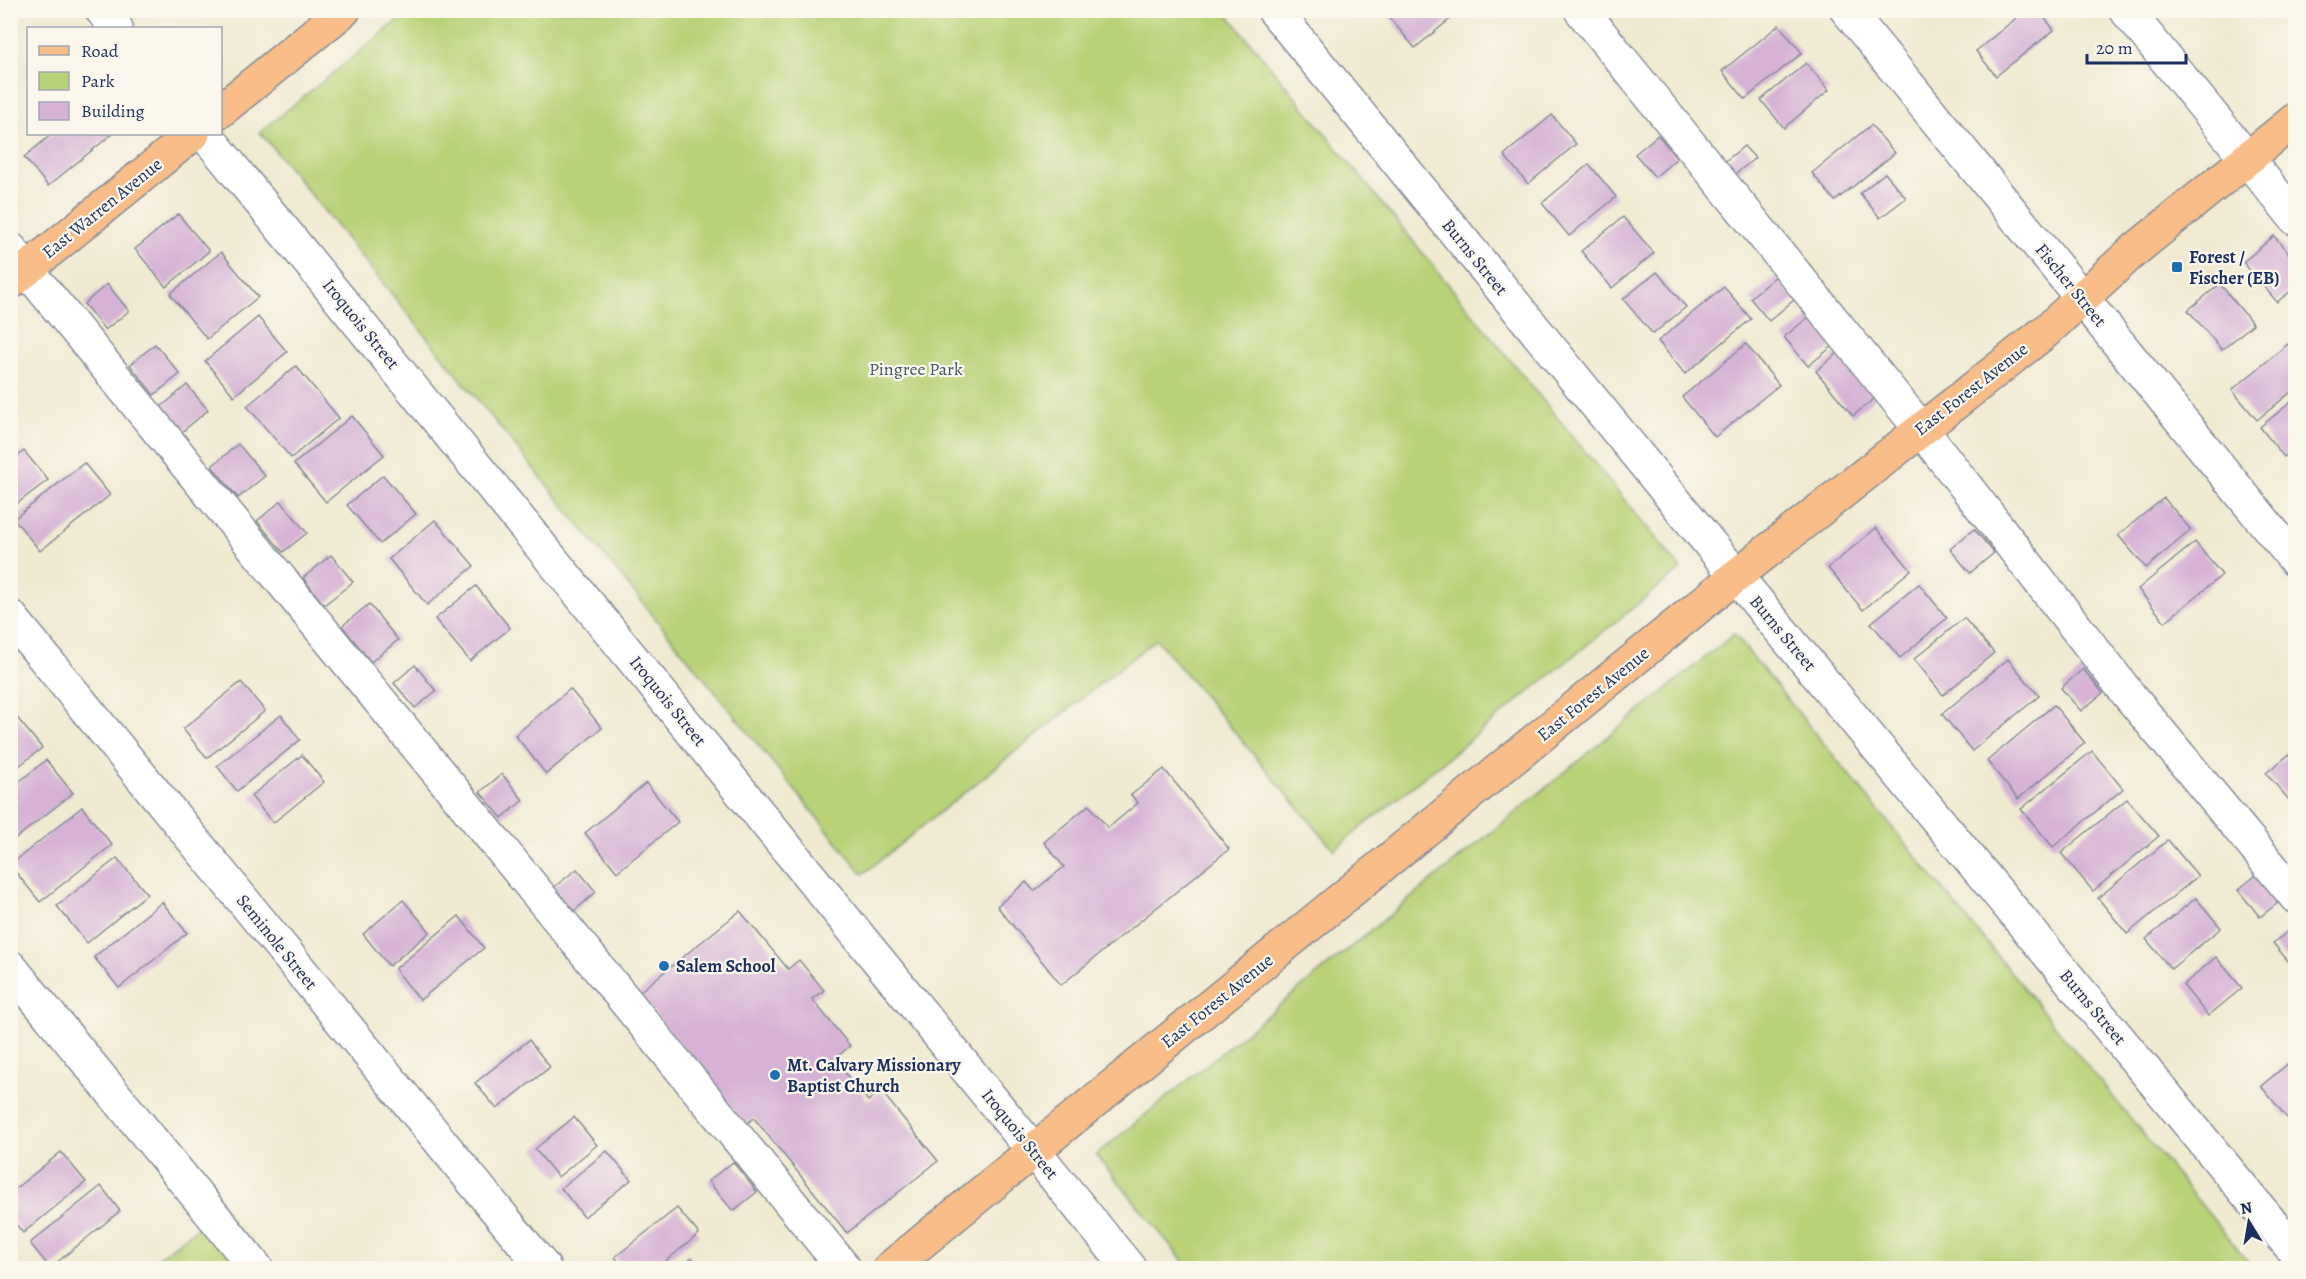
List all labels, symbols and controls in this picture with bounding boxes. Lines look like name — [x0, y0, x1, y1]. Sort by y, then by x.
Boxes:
legend — [27, 27, 222, 135]
scale bar — [2087, 27, 2186, 65]
text: 20 m — [2096, 36, 2133, 60]
text: Road — [81, 39, 119, 63]
text: Park — [81, 69, 115, 93]
text: Building — [81, 99, 145, 123]
street label: East Warren Avenue — [37, 152, 167, 264]
street label: Burns Street — [1437, 214, 1513, 300]
street label: Fischer Street — [2030, 238, 2112, 332]
place label: Forest / Fischer (EB) — [2189, 245, 2280, 290]
marker: Forest / Fischer (EB) — [2170, 260, 2184, 274]
street label: Iroquois Street — [317, 274, 405, 374]
street label: East Forest Avenue — [1909, 337, 2033, 441]
park label: Pingree Park — [869, 357, 963, 381]
street label: Burns Street — [1744, 590, 1822, 676]
street label: East Forest Avenue — [1532, 641, 1654, 747]
street label: Iroquois Street — [624, 651, 712, 751]
street label: Seminole Street — [231, 889, 323, 995]
street label: East Forest Avenue — [1156, 948, 1278, 1054]
place label: Salem School — [676, 954, 776, 978]
marker: Salem School — [657, 959, 671, 973]
street label: Burns Street — [2054, 964, 2132, 1050]
place label: Mt. Calvary Missionary Baptist Church — [787, 1053, 961, 1098]
marker: Mt. Calvary Missionary Baptist Church — [768, 1068, 782, 1082]
street label: Iroquois Street — [976, 1084, 1064, 1184]
north arrow — [2219, 1192, 2279, 1252]
text: N — [2239, 1196, 2254, 1220]

